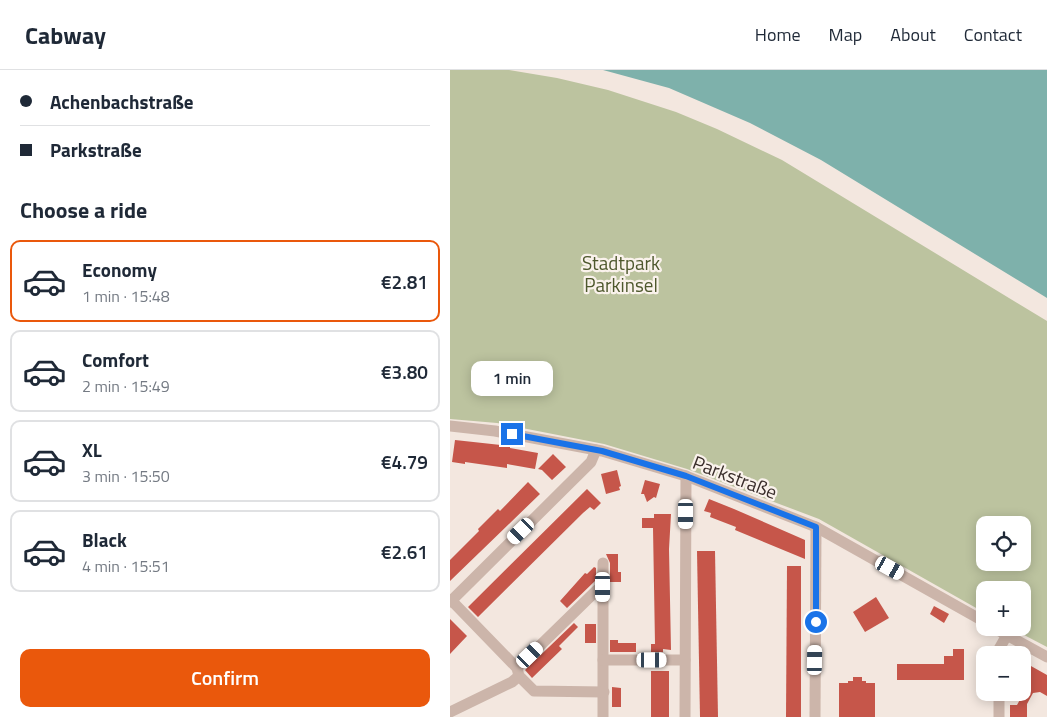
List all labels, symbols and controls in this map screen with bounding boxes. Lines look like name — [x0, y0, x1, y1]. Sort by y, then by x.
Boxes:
text: Cabway — [25, 17, 106, 53]
text: Home — [755, 21, 801, 48]
text: Map — [829, 21, 862, 48]
text: About — [890, 21, 936, 48]
text: Contact — [964, 21, 1022, 48]
text: Achenbachstraße — [50, 87, 194, 116]
text: Parkstraße — [50, 135, 142, 164]
text: Choose a ride — [20, 193, 147, 227]
park label: Stadtpark Parkinsel — [582, 248, 660, 299]
text: Economy — [82, 255, 157, 284]
icon: car — [22, 259, 67, 304]
text: €2.81 — [381, 267, 428, 296]
text: 1 min · 15:48 — [82, 284, 170, 308]
text: Comfort — [82, 345, 149, 374]
icon: car — [22, 349, 67, 394]
text: €3.80 — [381, 357, 428, 386]
callout: 1 min — [471, 362, 553, 396]
text: 1 min — [493, 366, 531, 390]
text: 2 min · 15:49 — [82, 374, 170, 398]
route end — [501, 423, 523, 445]
text: XL — [82, 435, 102, 464]
icon: car — [22, 439, 67, 484]
text: €4.79 — [381, 447, 428, 476]
street label: Parkstraße — [689, 447, 782, 506]
text: 3 min · 15:50 — [82, 464, 170, 488]
car — [678, 499, 693, 529]
car — [504, 515, 537, 547]
map controls — [976, 516, 1031, 701]
button: locate — [976, 516, 1031, 571]
text: Black — [82, 525, 127, 554]
icon: car — [22, 529, 67, 574]
text: €2.61 — [381, 537, 428, 566]
text: 4 min · 15:51 — [82, 554, 170, 578]
car — [873, 554, 906, 582]
car — [595, 572, 610, 602]
button: + — [976, 581, 1031, 636]
route start — [805, 611, 827, 633]
car — [513, 639, 546, 671]
car — [807, 645, 822, 675]
button: − — [976, 646, 1031, 701]
button: Confirm — [20, 649, 430, 707]
car — [637, 653, 667, 668]

